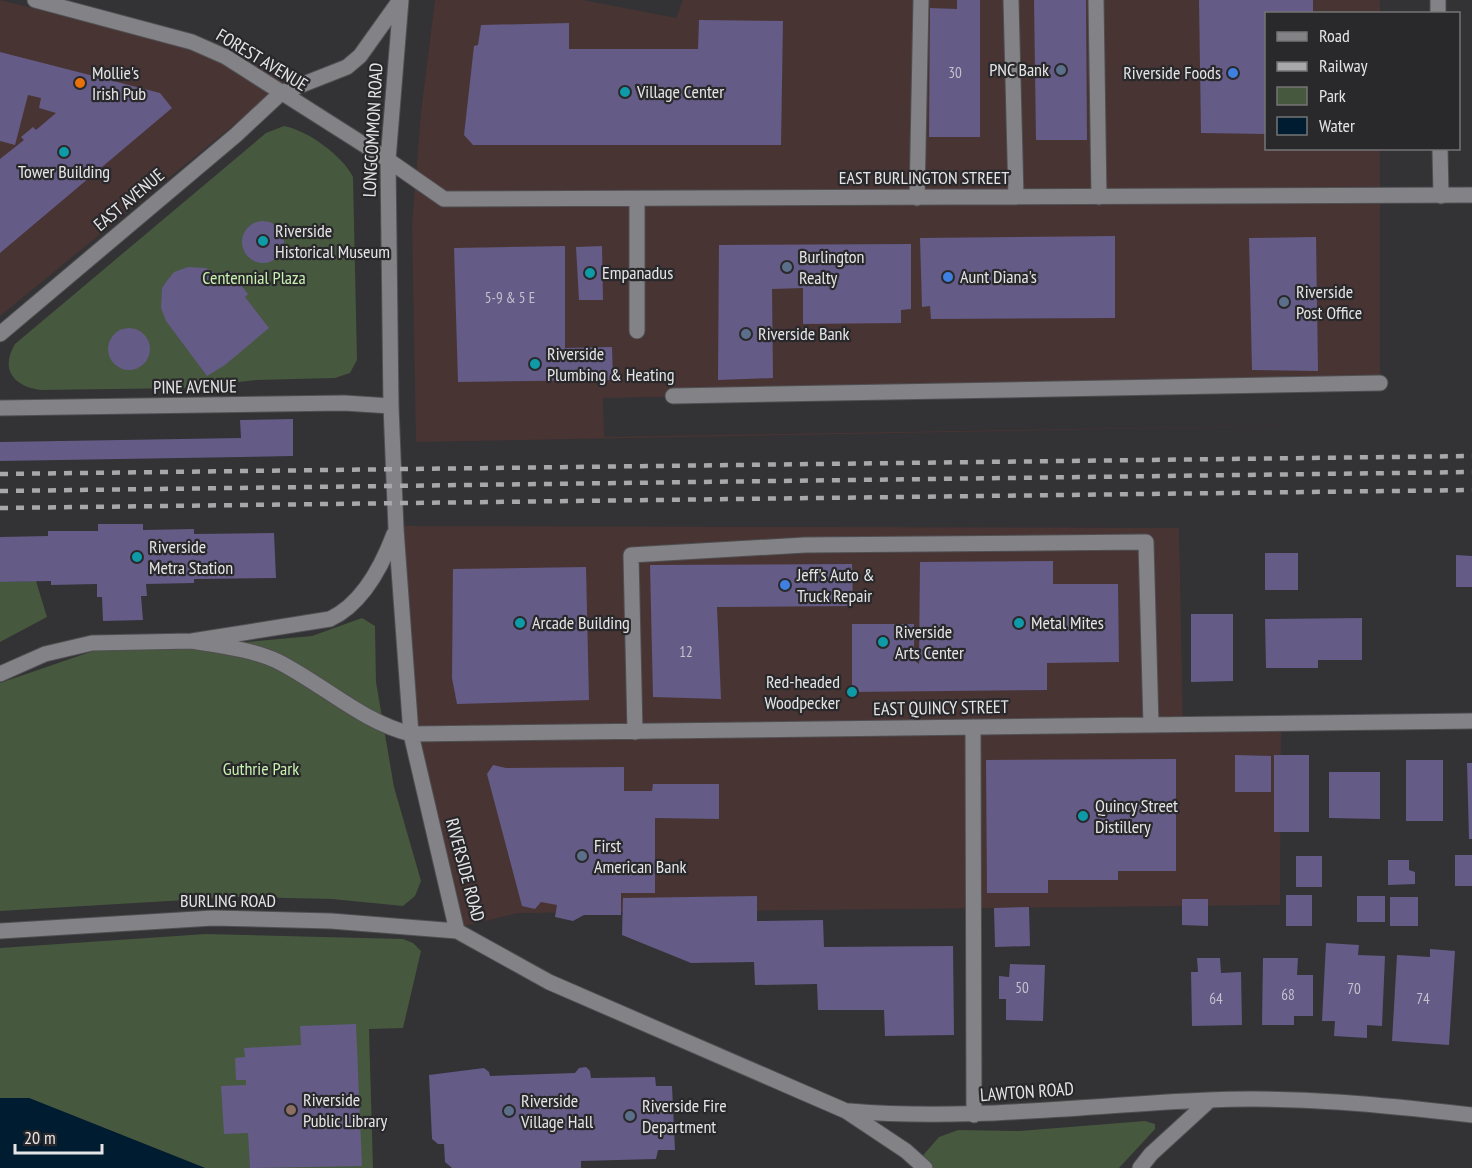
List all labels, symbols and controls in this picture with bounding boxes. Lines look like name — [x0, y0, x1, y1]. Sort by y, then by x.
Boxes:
legend — [1265, 12, 1460, 150]
street label: FOREST AVENUE — [212, 23, 312, 96]
text: Road — [1319, 24, 1350, 47]
text: Railway — [1319, 54, 1368, 77]
place label: PNC Bank — [989, 58, 1049, 81]
place label: Mollie's Irish Pub — [92, 61, 146, 105]
place label: Riverside Foods — [1123, 61, 1221, 84]
street label: LONGCOMMON ROAD — [357, 62, 388, 198]
house number: 30 — [948, 63, 962, 82]
marker: PNC Bank — [1054, 63, 1068, 77]
marker: Riverside Foods — [1226, 66, 1240, 80]
marker: Mollie's Irish Pub — [73, 76, 87, 90]
place label: Village Center — [636, 80, 724, 103]
text: Park — [1319, 84, 1346, 107]
marker: Village Center — [618, 85, 632, 99]
text: Water — [1319, 114, 1355, 137]
marker: Tower Building — [57, 145, 71, 159]
place label: Tower Building — [18, 160, 110, 183]
street label: EAST AVENUE — [89, 163, 169, 236]
street label: EAST BURLINGTON STREET — [839, 166, 1009, 189]
place label: Riverside Historical Museum — [275, 219, 390, 263]
marker: Riverside Historical Museum — [256, 234, 270, 248]
place label: Burlington Realty — [799, 245, 864, 289]
marker: Burlington Realty — [780, 260, 794, 274]
place label: Empanadus — [602, 261, 673, 284]
place label: Aunt Diana's — [960, 265, 1037, 288]
park label: Centennial Plaza — [202, 266, 306, 289]
marker: Empanadus — [583, 266, 597, 280]
marker: Aunt Diana's — [941, 270, 955, 284]
place label: Riverside Post Office — [1296, 280, 1362, 324]
house number: 5-9 & 5 E — [485, 288, 535, 307]
marker: Riverside Post Office — [1277, 295, 1291, 309]
place label: Riverside Bank — [758, 322, 850, 345]
marker: Riverside Bank — [739, 327, 753, 341]
place label: Riverside Plumbing & Heating — [547, 342, 675, 386]
marker: Riverside Plumbing & Heating — [528, 357, 542, 371]
street label: PINE AVENUE — [153, 374, 237, 399]
place label: Riverside Metra Station — [149, 535, 233, 579]
marker: Riverside Metra Station — [130, 550, 144, 564]
place label: Jeff's Auto & Truck Repair — [796, 563, 874, 607]
marker: Jeff's Auto & Truck Repair — [778, 578, 792, 592]
place label: Arcade Building — [532, 611, 630, 634]
place label: Metal Mites — [1031, 611, 1104, 634]
marker: Arcade Building — [513, 616, 527, 630]
marker: Metal Mites — [1012, 616, 1026, 630]
place label: Riverside Arts Center — [895, 620, 964, 664]
marker: Riverside Arts Center — [876, 635, 890, 649]
house number: 12 — [679, 642, 693, 661]
place label: Red-headed Woodpecker — [765, 670, 840, 714]
marker: Red-headed Woodpecker — [845, 685, 859, 699]
street label: EAST QUINCY STREET — [873, 695, 1009, 720]
park label: Guthrie Park — [223, 757, 299, 780]
place label: Quincy Street Distillery — [1095, 794, 1178, 838]
marker: Quincy Street Distillery — [1076, 809, 1090, 823]
street label: RIVERSIDE ROAD — [441, 816, 490, 924]
place label: First American Bank — [594, 834, 686, 878]
marker: First American Bank — [575, 849, 589, 863]
street label: BURLING ROAD — [180, 889, 276, 912]
house number: 50 — [1015, 978, 1029, 997]
house number: 70 — [1347, 979, 1361, 998]
house number: 68 — [1281, 985, 1295, 1004]
house number: 64 — [1209, 989, 1223, 1008]
house number: 74 — [1416, 989, 1430, 1008]
street label: LAWTON ROAD — [979, 1077, 1075, 1106]
place label: Riverside Public Library — [303, 1088, 387, 1132]
place label: Riverside Village Hall — [520, 1089, 594, 1133]
place label: Riverside Fire Department — [642, 1094, 727, 1138]
marker: Riverside Public Library — [284, 1103, 298, 1117]
marker: Riverside Village Hall — [502, 1104, 516, 1118]
marker: Riverside Fire Department — [623, 1109, 637, 1123]
scale bar — [15, 1117, 102, 1155]
text: 20 m — [24, 1126, 56, 1149]

